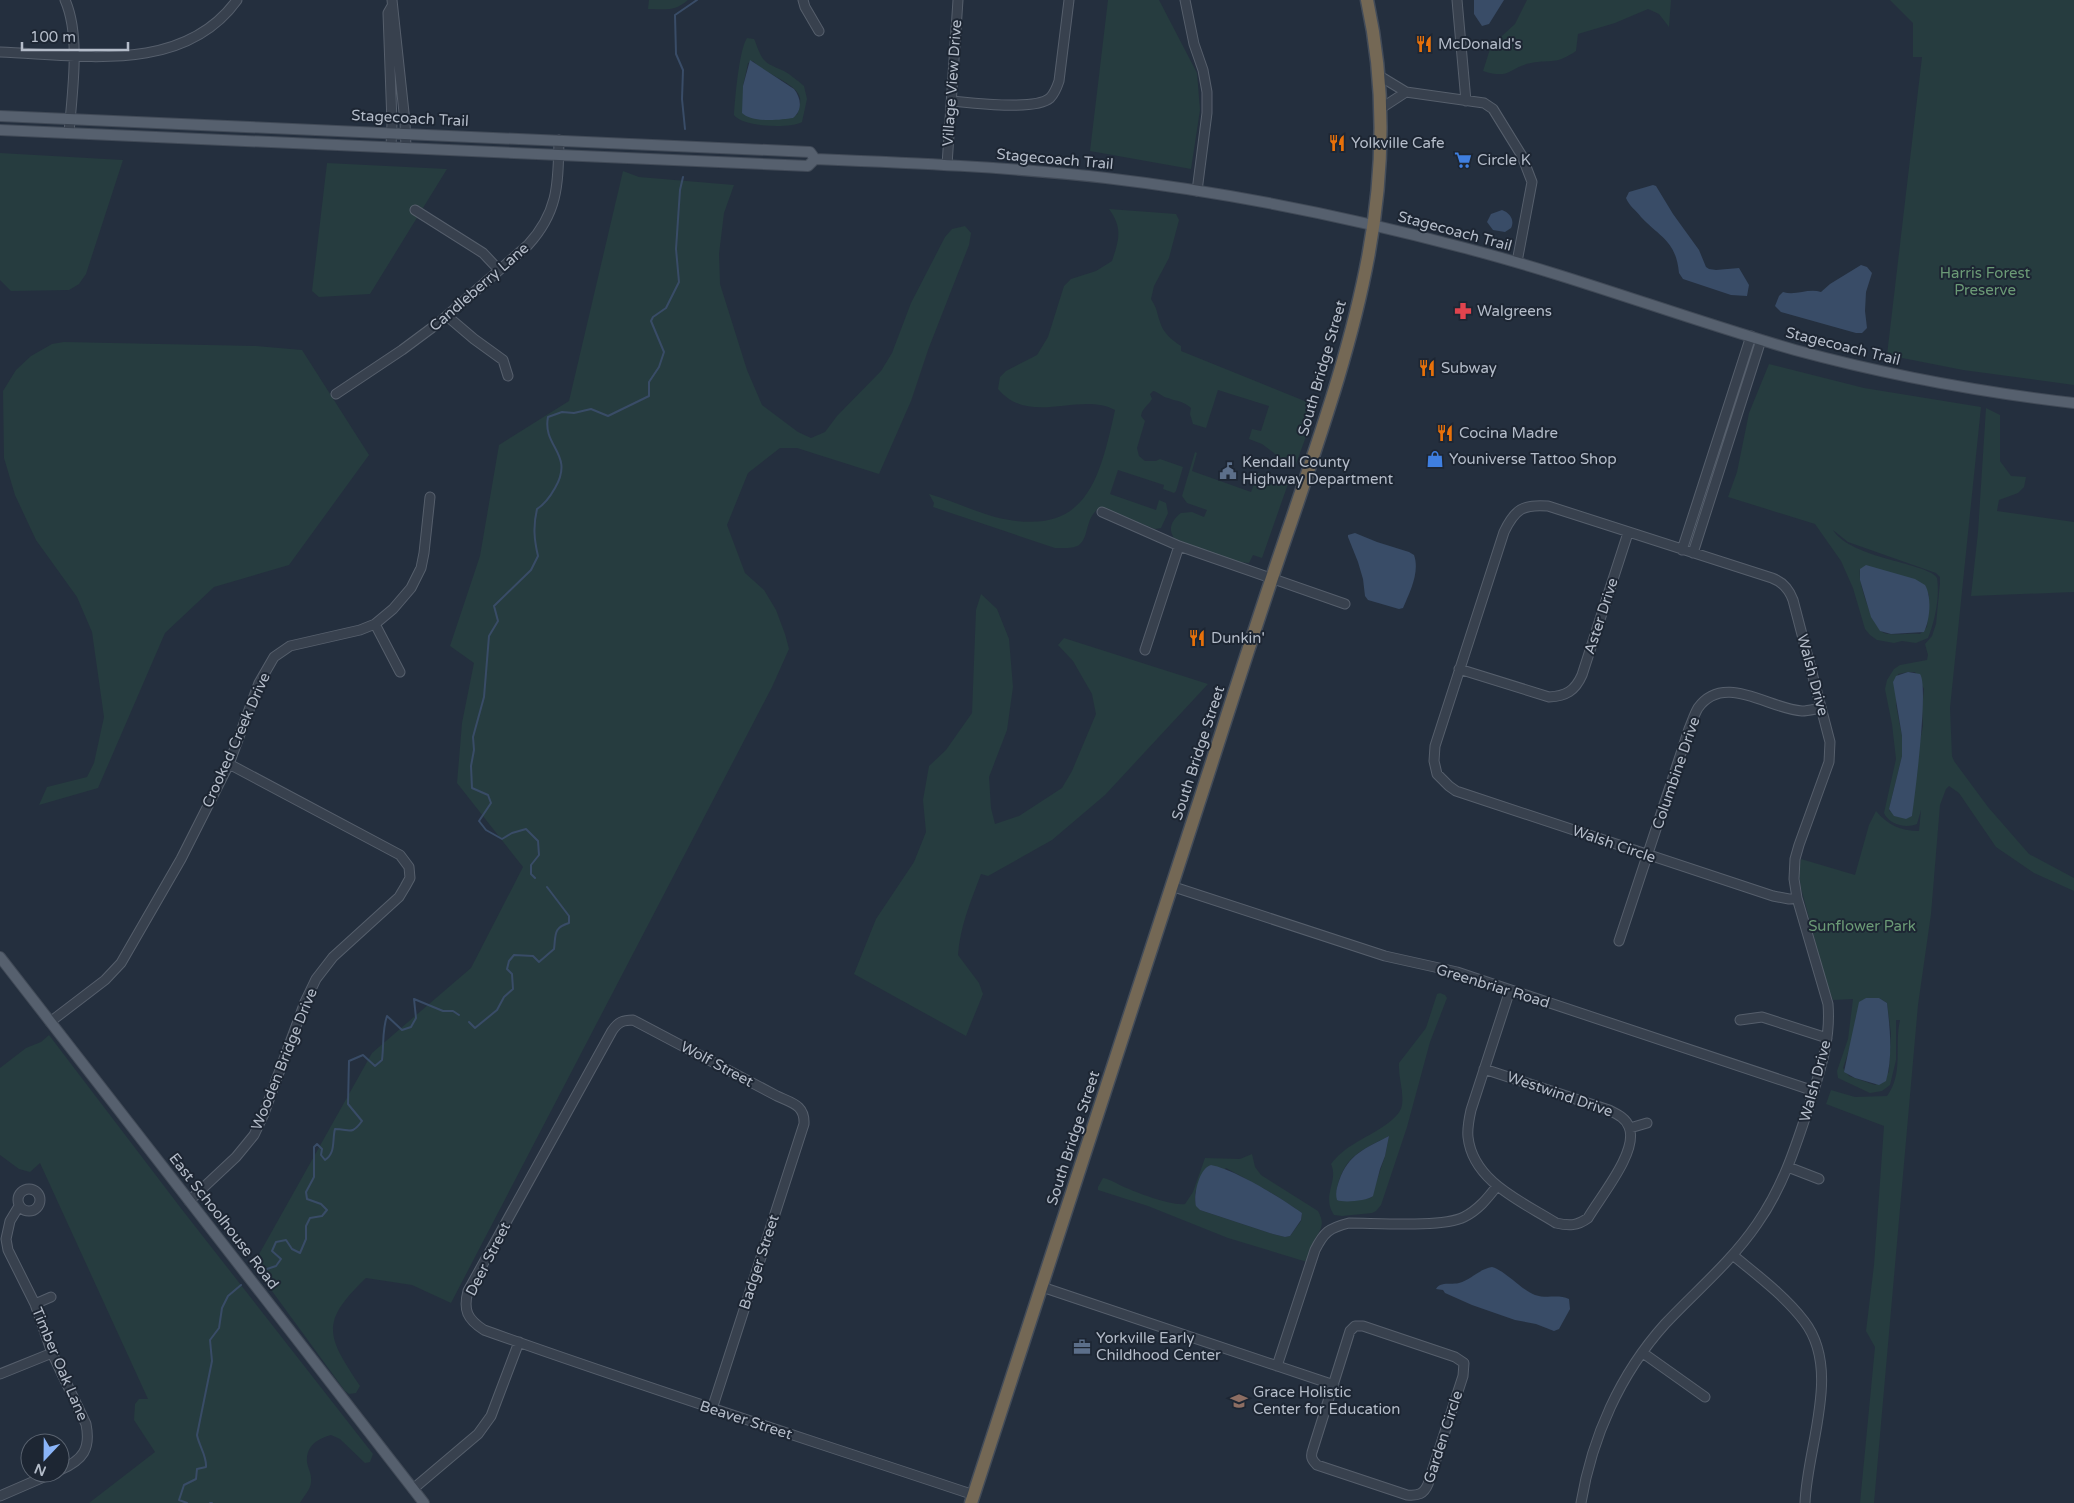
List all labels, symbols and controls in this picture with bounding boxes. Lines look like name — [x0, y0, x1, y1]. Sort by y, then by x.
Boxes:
street label: Village View Drive — [939, 19, 965, 147]
scale bar — [22, 20, 129, 52]
text: 100 m — [30, 28, 76, 46]
restaurant icon: McDonald's — [1414, 34, 1434, 54]
place label: McDonald's — [1438, 35, 1522, 53]
street label: Stagecoach Trail — [351, 106, 469, 130]
restaurant icon: Yolkville Cafe — [1327, 133, 1347, 153]
place label: Yolkville Cafe — [1351, 134, 1444, 152]
street label: Stagecoach Trail — [996, 145, 1114, 173]
supermarket icon: Circle K — [1453, 150, 1473, 170]
place label: Circle K — [1477, 151, 1531, 169]
street label: Stagecoach Trail — [1396, 207, 1514, 255]
street label: Candleberry Lane — [426, 239, 532, 335]
park label: Harris Forest Preserve — [1940, 264, 2031, 299]
street label: South Bridge Street — [1294, 298, 1350, 438]
pharmacy icon: Walgreens — [1453, 301, 1473, 321]
place label: Walgreens — [1477, 302, 1552, 320]
street label: Stagecoach Trail — [1784, 323, 1902, 369]
restaurant icon: Subway — [1417, 358, 1437, 378]
place label: Subway — [1441, 359, 1497, 377]
restaurant icon: Cocina Madre — [1435, 423, 1455, 443]
place label: Cocina Madre — [1459, 424, 1558, 442]
shop icon: Youniverse Tattoo Shop — [1425, 449, 1445, 469]
place label: Youniverse Tattoo Shop — [1449, 450, 1617, 468]
place label: Kendall County Highway Department — [1242, 453, 1393, 488]
public building icon: Kendall County Highway Department — [1218, 461, 1238, 481]
street label: Aster Drive — [1580, 576, 1622, 656]
restaurant icon: Dunkin' — [1187, 628, 1207, 648]
place label: Dunkin' — [1211, 629, 1265, 647]
street label: Walsh Drive — [1793, 632, 1833, 718]
street label: Crooked Creek Drive — [198, 670, 274, 810]
street label: South Bridge Street — [1168, 683, 1228, 822]
street label: Columbine Drive — [1648, 714, 1704, 832]
street label: Walsh Circle — [1570, 821, 1658, 867]
park label: Sunflower Park — [1808, 917, 1916, 935]
street label: Greenbriar Road — [1434, 960, 1552, 1012]
street label: Wooden Bridge Drive — [247, 985, 321, 1133]
street label: Wolf Street — [678, 1037, 757, 1091]
street label: Walsh Drive — [1795, 1038, 1835, 1124]
street label: Westwind Drive — [1505, 1067, 1615, 1121]
street label: South Bridge Street — [1043, 1068, 1103, 1207]
street label: East Schoolhouse Road — [165, 1149, 283, 1293]
street label: Badger Street — [735, 1212, 783, 1312]
street label: Deer Street — [462, 1219, 514, 1299]
street label: Timber Oak Lane — [28, 1305, 92, 1423]
place label: Yorkville Early Childhood Center — [1096, 1329, 1221, 1364]
office icon: Yorkville Early Childhood Center — [1072, 1337, 1092, 1357]
place label: Grace Holistic Center for Education — [1253, 1383, 1400, 1418]
street label: Garden Circle — [1420, 1388, 1466, 1486]
school or university icon: Grace Holistic Center for Education — [1229, 1391, 1249, 1411]
street label: Beaver Street — [698, 1397, 795, 1443]
north arrow — [20, 1433, 70, 1483]
text: N — [32, 1460, 49, 1480]

